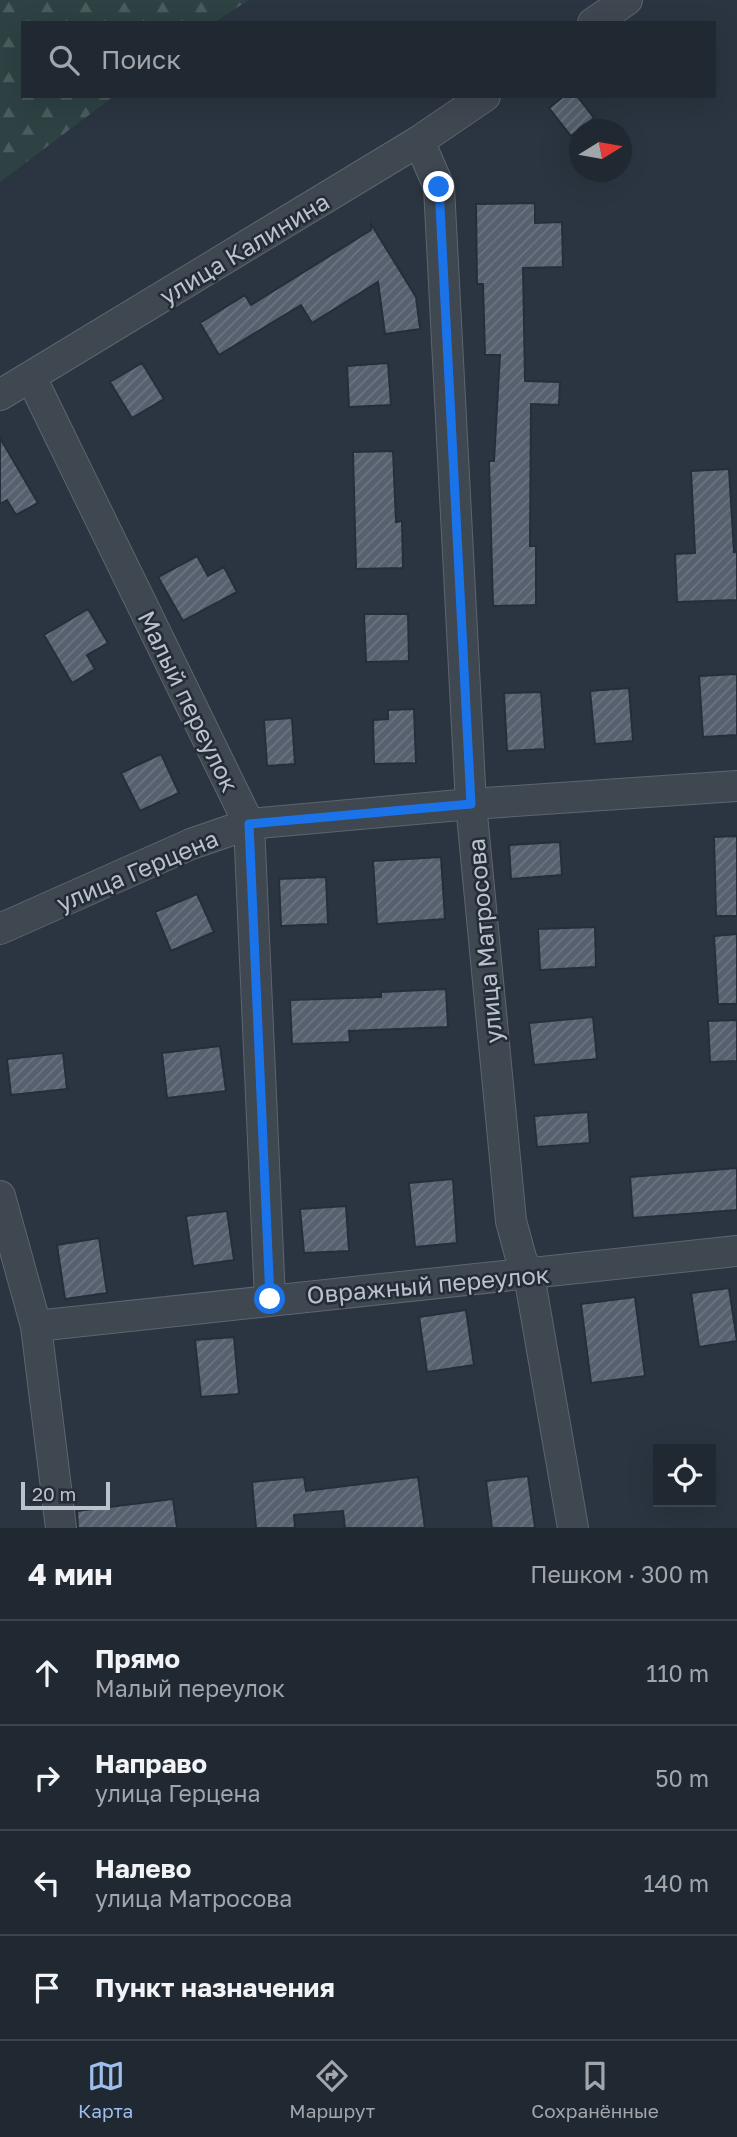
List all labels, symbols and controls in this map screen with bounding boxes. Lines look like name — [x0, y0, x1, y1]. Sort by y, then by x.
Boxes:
search box — [21, 21, 716, 98]
icon: search — [45, 41, 83, 79]
text: Поиск — [101, 44, 181, 75]
north arrow — [569, 119, 632, 182]
route end — [423, 171, 454, 202]
street label: улица Калинина — [154, 186, 334, 310]
street label: Малый переулок — [133, 606, 246, 797]
street label: улица Герцена — [52, 823, 222, 917]
street label: улица Матросова — [461, 837, 507, 1045]
street label: Овражный переулок — [306, 1259, 551, 1309]
route start — [254, 1283, 285, 1314]
map controls — [653, 1444, 716, 1507]
button: locate — [653, 1444, 716, 1507]
scale bar — [21, 1479, 110, 1511]
text: 20 m — [32, 1482, 76, 1505]
text: 4 мин — [28, 1556, 112, 1592]
text: Пешком · 300 m — [530, 1560, 709, 1588]
text: Прямо — [95, 1643, 180, 1674]
icon: ahead — [28, 1654, 66, 1692]
text: 110 m — [646, 1659, 709, 1687]
text: Малый переулок — [95, 1674, 285, 1702]
text: Направо — [95, 1748, 207, 1779]
icon: right — [28, 1759, 66, 1797]
text: 50 m — [655, 1764, 709, 1792]
text: улица Герцена — [95, 1779, 261, 1807]
text: Налево — [95, 1853, 191, 1884]
icon: left — [28, 1864, 66, 1902]
text: 140 m — [643, 1869, 709, 1897]
text: улица Матросова — [95, 1884, 292, 1912]
icon: arrive — [28, 1969, 66, 2007]
text: Пункт назначения — [95, 1972, 335, 2003]
tab: Карта — [78, 2057, 133, 2122]
tab: Маршрут — [289, 2057, 375, 2122]
tab: Сохранённые — [531, 2057, 659, 2122]

